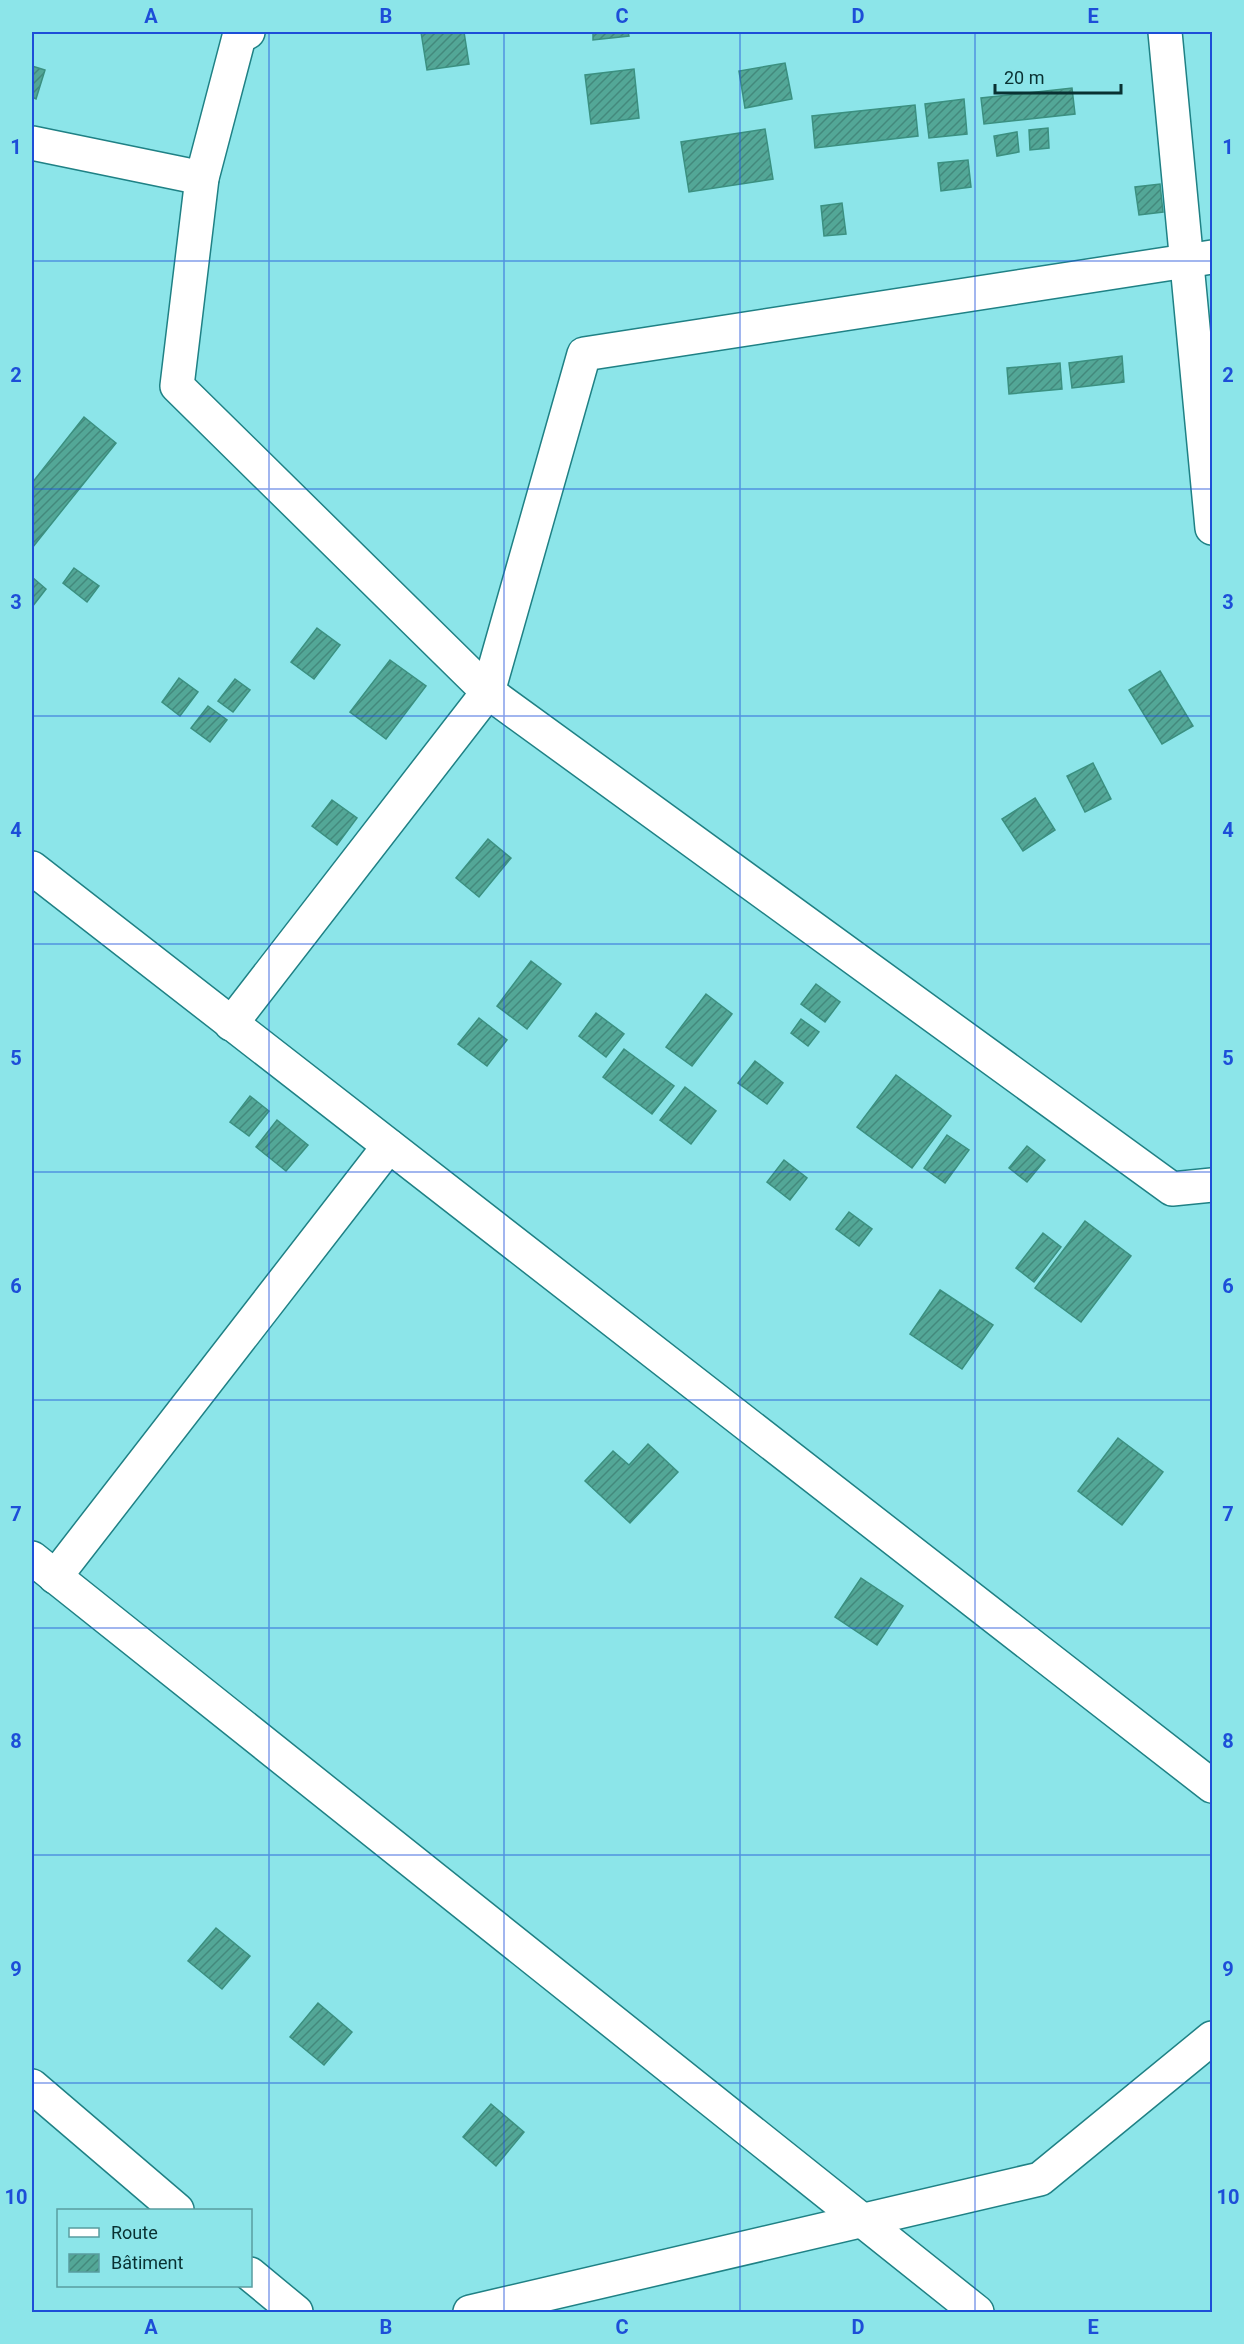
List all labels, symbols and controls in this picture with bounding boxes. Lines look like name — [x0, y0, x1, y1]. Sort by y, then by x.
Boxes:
text: A — [144, 4, 158, 28]
text: B — [380, 4, 392, 28]
text: C — [615, 4, 629, 28]
text: D — [852, 4, 865, 28]
text: E — [1087, 4, 1099, 28]
scale bar — [995, 57, 1121, 95]
text: 20 m — [1004, 67, 1044, 88]
text: 1 — [10, 135, 22, 159]
text: 1 — [1222, 135, 1234, 159]
text: 2 — [10, 363, 22, 387]
text: 2 — [1222, 363, 1234, 387]
text: 3 — [10, 590, 22, 614]
text: 3 — [1222, 590, 1234, 614]
text: 4 — [10, 818, 22, 842]
text: 4 — [1222, 818, 1234, 842]
text: 5 — [10, 1046, 22, 1070]
text: 5 — [1222, 1046, 1234, 1070]
text: 6 — [10, 1274, 22, 1298]
text: 6 — [1222, 1274, 1234, 1298]
text: 7 — [10, 1502, 22, 1526]
text: 7 — [1222, 1502, 1234, 1526]
text: 8 — [10, 1729, 22, 1753]
text: 8 — [1222, 1729, 1234, 1753]
text: 9 — [10, 1957, 22, 1981]
text: 9 — [1222, 1957, 1234, 1981]
text: 10 — [5, 2185, 27, 2209]
text: 10 — [1217, 2185, 1239, 2209]
legend — [57, 2209, 252, 2287]
text: Route — [111, 2222, 158, 2243]
text: Bâtiment — [111, 2252, 184, 2273]
text: A — [144, 2315, 158, 2339]
text: B — [380, 2315, 392, 2339]
text: C — [615, 2315, 629, 2339]
text: D — [852, 2315, 865, 2339]
text: E — [1087, 2315, 1099, 2339]

